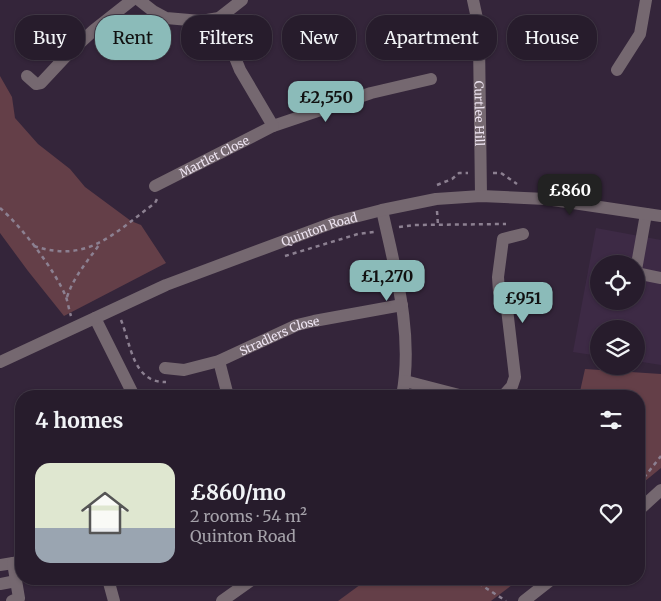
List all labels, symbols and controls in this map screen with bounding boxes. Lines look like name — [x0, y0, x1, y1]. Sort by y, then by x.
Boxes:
chip: Buy — [15, 15, 85, 60]
chip: Rent — [95, 15, 171, 60]
chip: Filters — [181, 15, 272, 60]
chip: New — [282, 15, 356, 60]
chip: Apartment — [366, 15, 497, 60]
chip: House — [507, 15, 597, 60]
pin: £2,550 — [285, 80, 367, 123]
street label: Curtlee Hill — [472, 81, 488, 147]
text: £2,550 — [299, 87, 353, 107]
street label: Martlet Close — [176, 132, 251, 180]
pin: £860 — [540, 174, 600, 216]
text: £860 — [549, 180, 591, 200]
street label: Quinton Road — [279, 209, 359, 249]
map controls — [590, 255, 645, 375]
button: locate — [590, 255, 645, 310]
pin: £1,270 — [346, 260, 428, 302]
text: £1,270 — [361, 266, 413, 286]
pin: £951 — [493, 282, 553, 324]
text: £951 — [505, 288, 541, 308]
street label: Stradlers Close — [237, 313, 320, 358]
button: layers — [590, 320, 645, 375]
icon: filters — [597, 406, 625, 434]
text: 4 homes — [35, 407, 123, 434]
text: £860/mo — [190, 479, 286, 506]
icon: home — [75, 483, 135, 543]
icon: heart — [597, 499, 625, 527]
text: 2 rooms · 54 m² — [190, 506, 307, 526]
text: Quinton Road — [190, 526, 296, 546]

